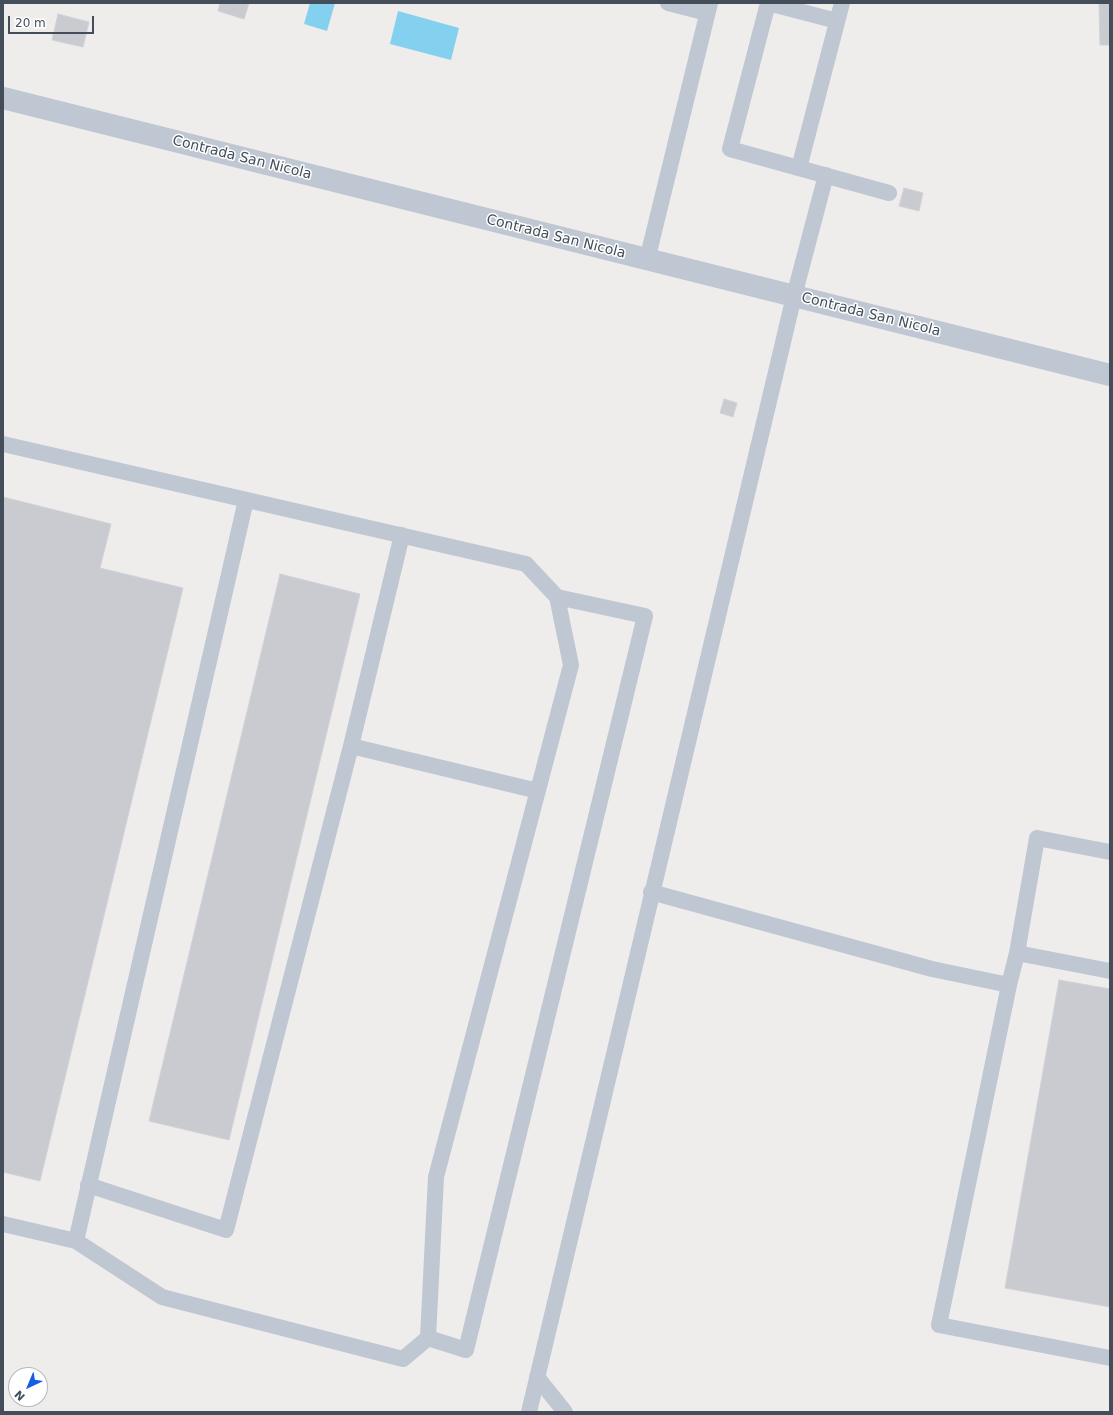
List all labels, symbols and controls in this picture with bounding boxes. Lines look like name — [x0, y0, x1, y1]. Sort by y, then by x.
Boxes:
scale bar — [10, 8, 96, 34]
text: 20 m — [15, 16, 46, 30]
street label: Contrada San Nicola — [171, 133, 313, 183]
street label: Contrada San Nicola — [485, 212, 627, 262]
street label: Contrada San Nicola — [800, 290, 942, 340]
north arrow — [8, 1367, 48, 1407]
text: N — [12, 1387, 28, 1403]

